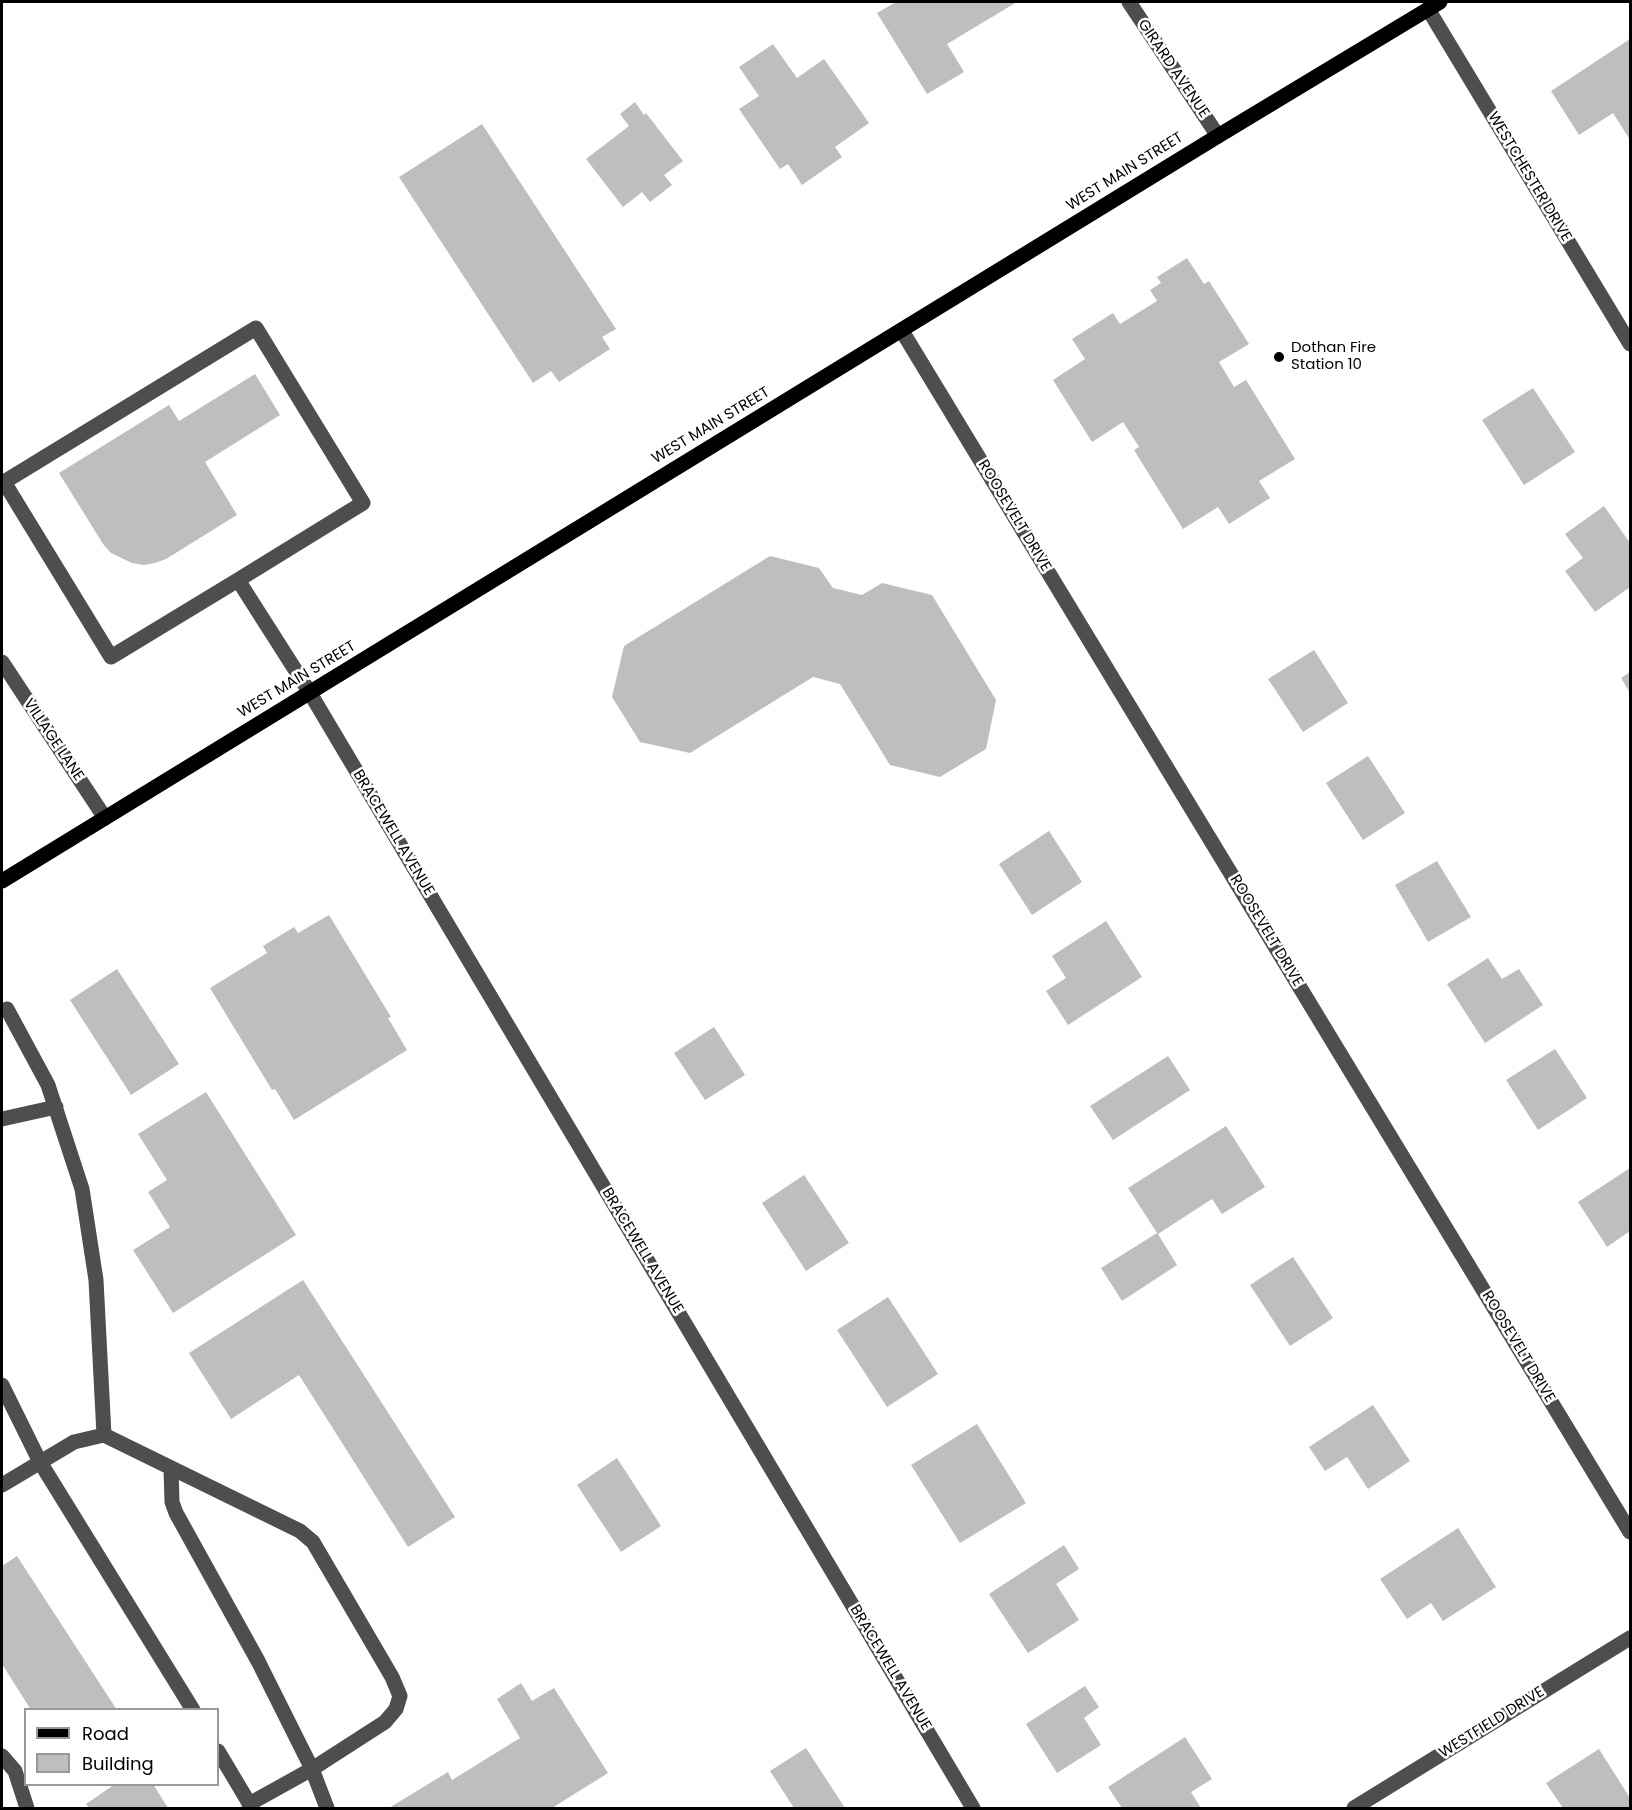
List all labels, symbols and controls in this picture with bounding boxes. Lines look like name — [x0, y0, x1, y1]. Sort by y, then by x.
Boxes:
street label: GIRARD AVENUE — [1133, 16, 1213, 122]
street label: WESTCHESTER DRIVE — [1483, 109, 1575, 245]
street label: WEST MAIN STREET — [1063, 129, 1187, 215]
place label: Dothan Fire Station 10 — [1291, 339, 1376, 374]
marker: Dothan Fire Station 10 — [1272, 350, 1286, 364]
street label: WEST MAIN STREET — [649, 384, 773, 468]
street label: ROOSEVELT DRIVE — [974, 457, 1054, 575]
street label: WEST MAIN STREET — [235, 638, 359, 722]
street label: VILLAGE LANE — [19, 696, 87, 784]
street label: BRACEWELL AVENUE — [348, 767, 438, 899]
street label: ROOSEVELT DRIVE — [1226, 872, 1306, 990]
street label: BRACEWELL AVENUE — [597, 1185, 687, 1317]
street label: ROOSEVELT DRIVE — [1478, 1288, 1558, 1406]
street label: BRACEWELL AVENUE — [845, 1602, 935, 1734]
street label: WESTFIELD DRIVE — [1436, 1683, 1548, 1763]
legend — [24, 1708, 219, 1786]
text: Road — [82, 1721, 129, 1746]
text: Building — [82, 1751, 154, 1776]

